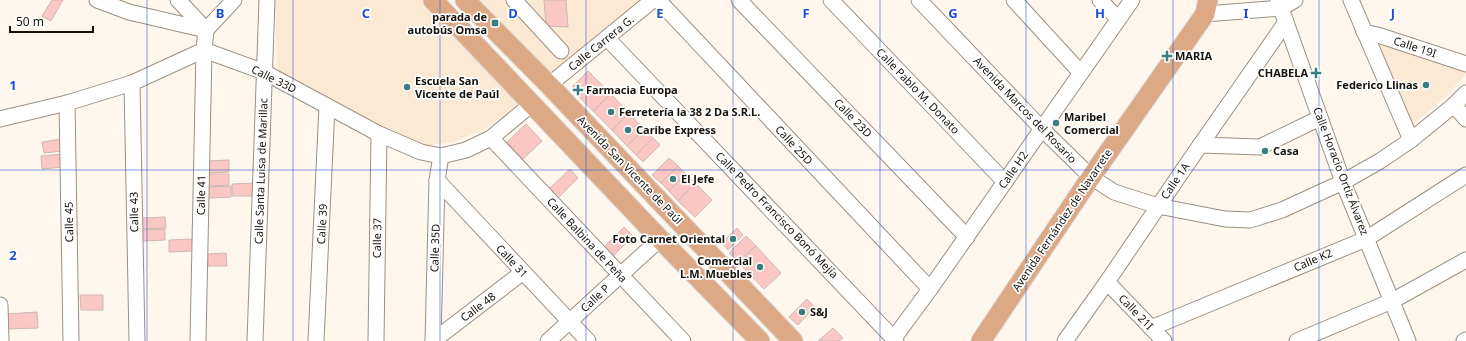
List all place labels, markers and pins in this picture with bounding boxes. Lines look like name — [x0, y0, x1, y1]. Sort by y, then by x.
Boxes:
place label: parada de autobús Omsa — [408, 9, 487, 37]
marker: parada de autobús Omsa — [490, 18, 500, 28]
place label: MARIA — [1175, 48, 1212, 63]
marker: MARIA — [1162, 51, 1172, 61]
place label: CHABELA — [1258, 65, 1308, 80]
marker: CHABELA — [1311, 68, 1321, 78]
place label: Escuela San Vicente de Paúl — [415, 73, 499, 101]
place label: Federico Llinas — [1336, 77, 1418, 92]
marker: Federico Llinas — [1421, 80, 1431, 90]
marker: Escuela San Vicente de Paúl — [402, 82, 412, 92]
place label: Farmacia Europa — [586, 82, 678, 97]
marker: Farmacia Europa — [573, 85, 583, 95]
place label: Ferretería la 38 2 Da S.R.L. — [619, 104, 760, 119]
marker: Ferretería la 38 2 Da S.R.L. — [606, 107, 616, 117]
place label: Maribel Comercial — [1064, 109, 1119, 137]
marker: Maribel Comercial — [1051, 118, 1061, 128]
place label: Caribe Express — [636, 122, 716, 137]
marker: Caribe Express — [623, 125, 633, 135]
place label: Casa — [1273, 143, 1299, 158]
marker: Casa — [1260, 146, 1270, 156]
place label: El Jefe — [681, 171, 715, 186]
marker: El Jefe — [668, 174, 678, 184]
place label: Foto Carnet Oriental — [612, 231, 725, 246]
marker: Foto Carnet Oriental — [728, 234, 738, 244]
place label: Comercial L.M. Muebles — [680, 253, 752, 281]
marker: Comercial L.M. Muebles — [755, 262, 765, 272]
place label: S&J — [810, 304, 828, 319]
marker: S&J — [797, 307, 807, 317]

